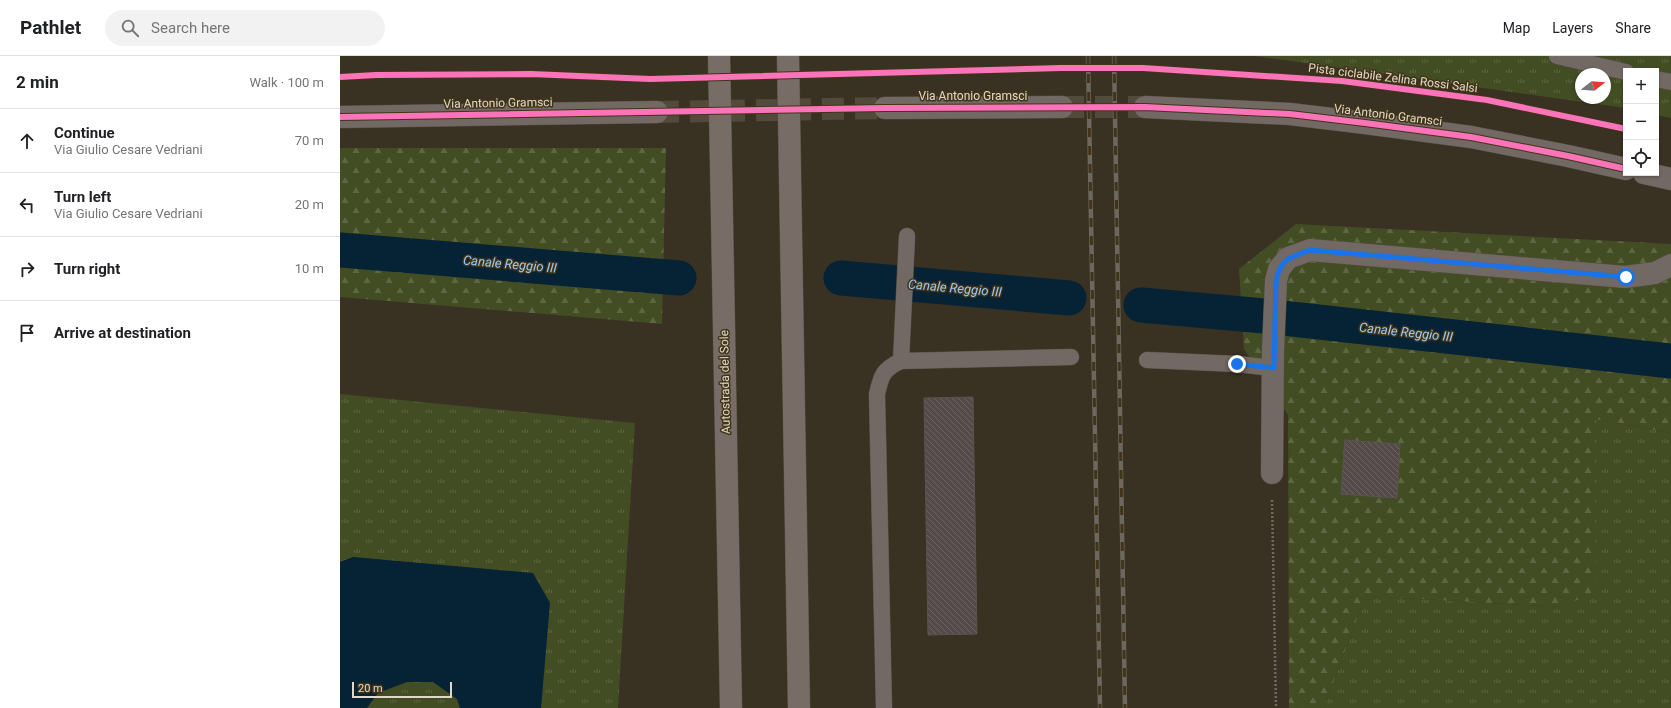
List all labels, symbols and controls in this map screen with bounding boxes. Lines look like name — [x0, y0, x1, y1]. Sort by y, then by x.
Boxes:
search box — [105, 10, 385, 46]
text: Pathlet — [20, 16, 81, 39]
icon: search — [119, 17, 141, 39]
text: Search here — [151, 19, 230, 37]
text: Map — [1503, 20, 1530, 36]
text: Layers — [1552, 20, 1593, 36]
text: Share — [1615, 20, 1651, 36]
street label: Pista ciclabile Zelina Rossi Salsi — [1308, 61, 1479, 95]
north arrow — [1575, 68, 1611, 104]
map controls — [1623, 68, 1659, 176]
button: + — [1623, 68, 1659, 104]
text: 2 min — [16, 72, 59, 92]
text: Walk · 100 m — [249, 75, 324, 90]
street label: Via Antonio Gramsci — [919, 89, 1028, 103]
street label: Via Antonio Gramsci — [443, 95, 553, 111]
street label: Via Antonio Gramsci — [1333, 101, 1443, 129]
button: − — [1623, 104, 1659, 140]
text: Continue — [54, 124, 115, 142]
icon: ahead — [16, 130, 38, 152]
text: 70 m — [295, 133, 324, 148]
button: locate — [1623, 140, 1659, 176]
text: Via Giulio Cesare Vedriani — [54, 142, 203, 157]
text: Turn left — [54, 188, 111, 206]
icon: left — [16, 194, 38, 216]
text: 20 m — [295, 197, 324, 212]
text: Via Giulio Cesare Vedriani — [54, 206, 203, 221]
water label: Canale Reggio III — [462, 252, 558, 276]
icon: right — [16, 258, 38, 280]
text: Turn right — [54, 260, 120, 278]
text: 10 m — [295, 261, 324, 276]
route start — [1617, 268, 1635, 286]
water label: Canale Reggio III — [907, 276, 1003, 300]
water label: Canale Reggio III — [1358, 320, 1454, 344]
icon: arrive — [16, 322, 38, 344]
text: Arrive at destination — [54, 324, 191, 342]
street label: Autostrada del Sole — [717, 330, 733, 434]
route end — [1228, 355, 1246, 373]
scale bar — [352, 680, 452, 699]
text: 20 m — [358, 682, 383, 695]

